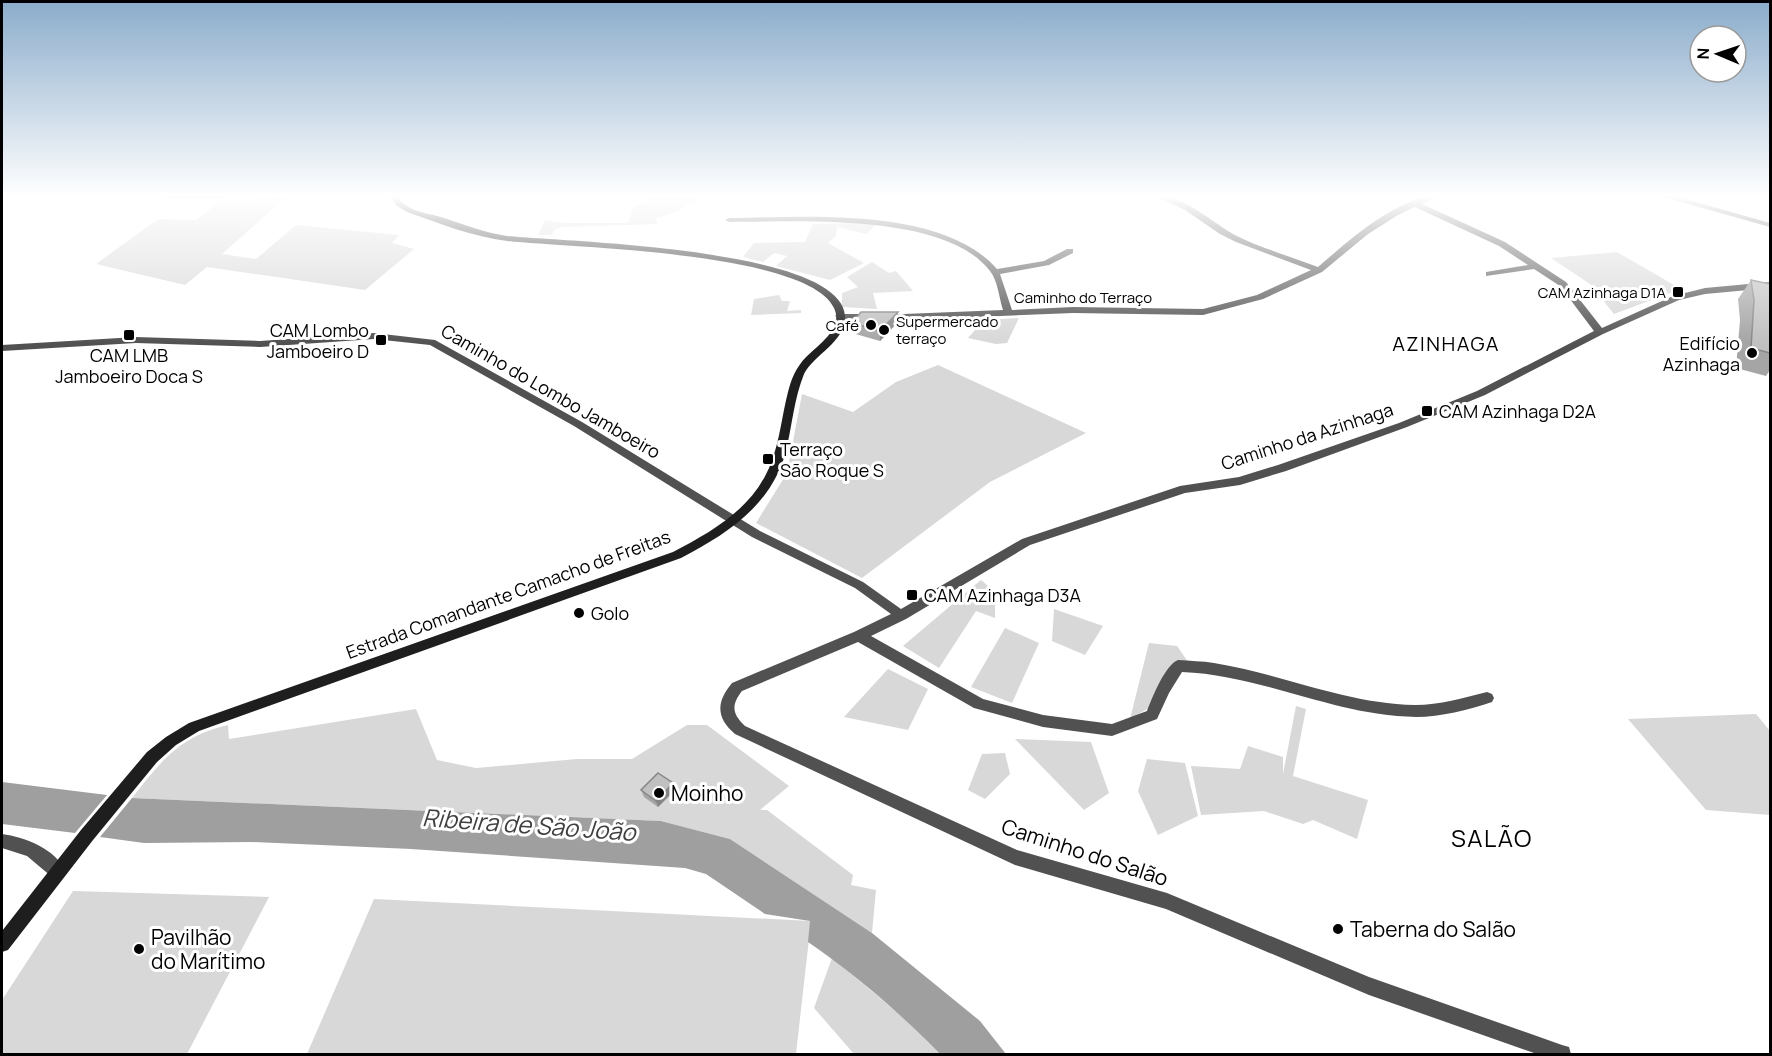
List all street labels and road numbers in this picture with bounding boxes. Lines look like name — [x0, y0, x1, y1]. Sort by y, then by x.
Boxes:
street label: Caminho do Terraço — [1014, 287, 1152, 308]
street label: Caminho do Lombo Jamboeiro — [437, 318, 665, 464]
street label: Caminho da Azinhaga — [1218, 397, 1396, 475]
street label: Estrada Comandante Camacho de Freitas — [342, 524, 674, 664]
street label: Caminho do Salão — [998, 812, 1172, 892]

